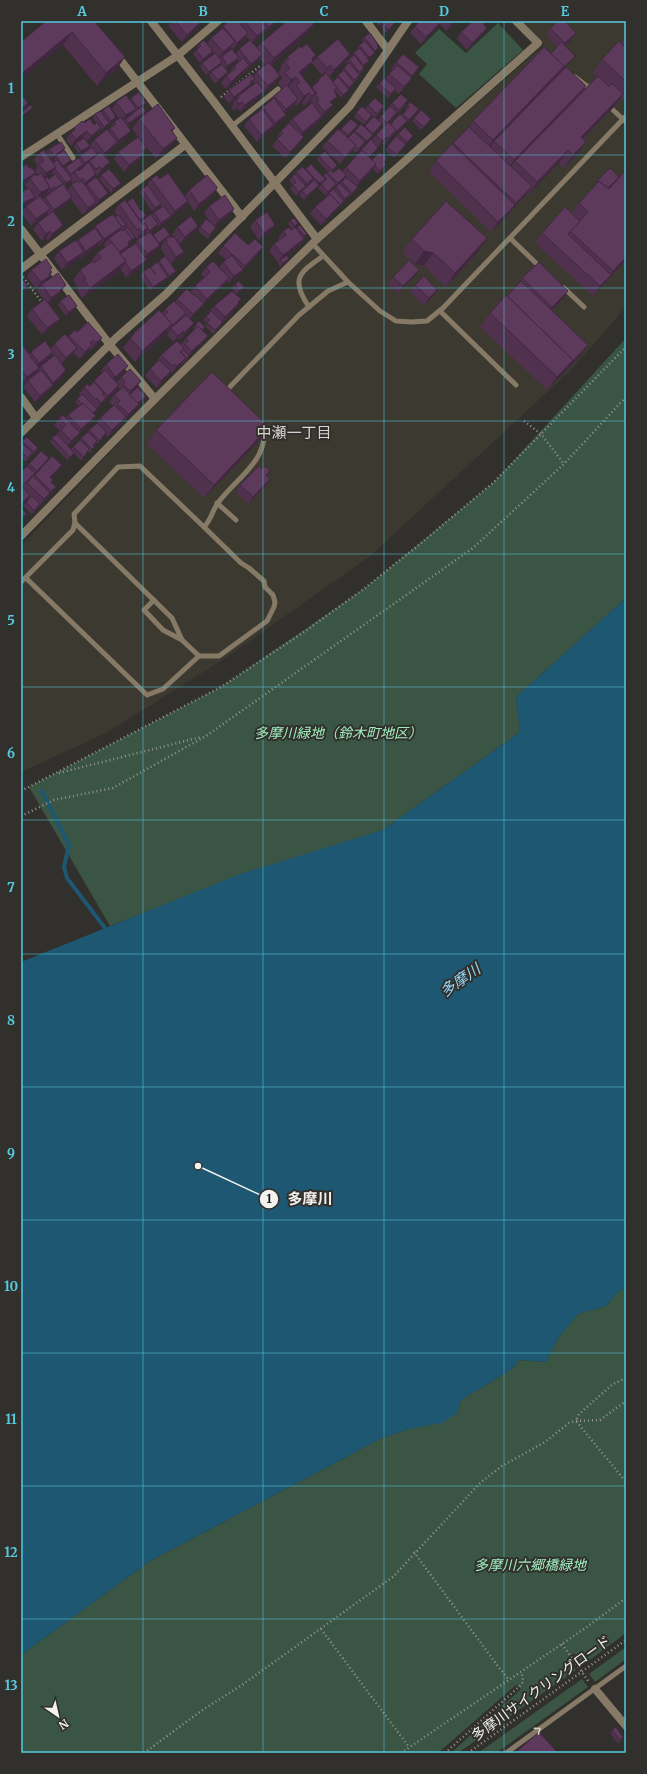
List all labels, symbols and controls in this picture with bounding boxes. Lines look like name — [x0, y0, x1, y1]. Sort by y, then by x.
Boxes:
text: A — [76, 3, 87, 20]
text: B — [198, 3, 208, 20]
text: C — [320, 3, 329, 20]
text: D — [439, 3, 449, 20]
text: E — [561, 3, 570, 20]
text: 1 — [8, 80, 14, 97]
text: 2 — [7, 213, 15, 230]
text: 3 — [7, 346, 15, 363]
district label: 中瀬一丁目 — [256, 423, 332, 442]
text: 4 — [7, 479, 16, 496]
text: 5 — [7, 612, 15, 629]
park label: 多摩川緑地（鈴木町地区） — [254, 724, 422, 742]
text: 6 — [7, 745, 15, 762]
text: 7 — [7, 879, 15, 896]
water label: 多摩川 — [436, 958, 486, 1001]
text: 8 — [7, 1012, 15, 1029]
text: 9 — [7, 1145, 15, 1162]
callout: 多摩川 — [259, 1186, 340, 1213]
text: 多摩川 — [287, 1189, 333, 1208]
text: 1 — [266, 1191, 272, 1206]
text: 10 — [4, 1278, 18, 1295]
text: 11 — [5, 1411, 17, 1428]
text: 12 — [4, 1544, 18, 1561]
park label: 多摩川六郷橋緑地 — [474, 1556, 588, 1574]
street label: 多摩川サイクリングロード — [468, 1631, 614, 1745]
text: 13 — [4, 1677, 18, 1694]
north arrow — [38, 1696, 78, 1736]
text: N — [56, 1716, 71, 1733]
one-way arrow — [533, 1728, 540, 1735]

